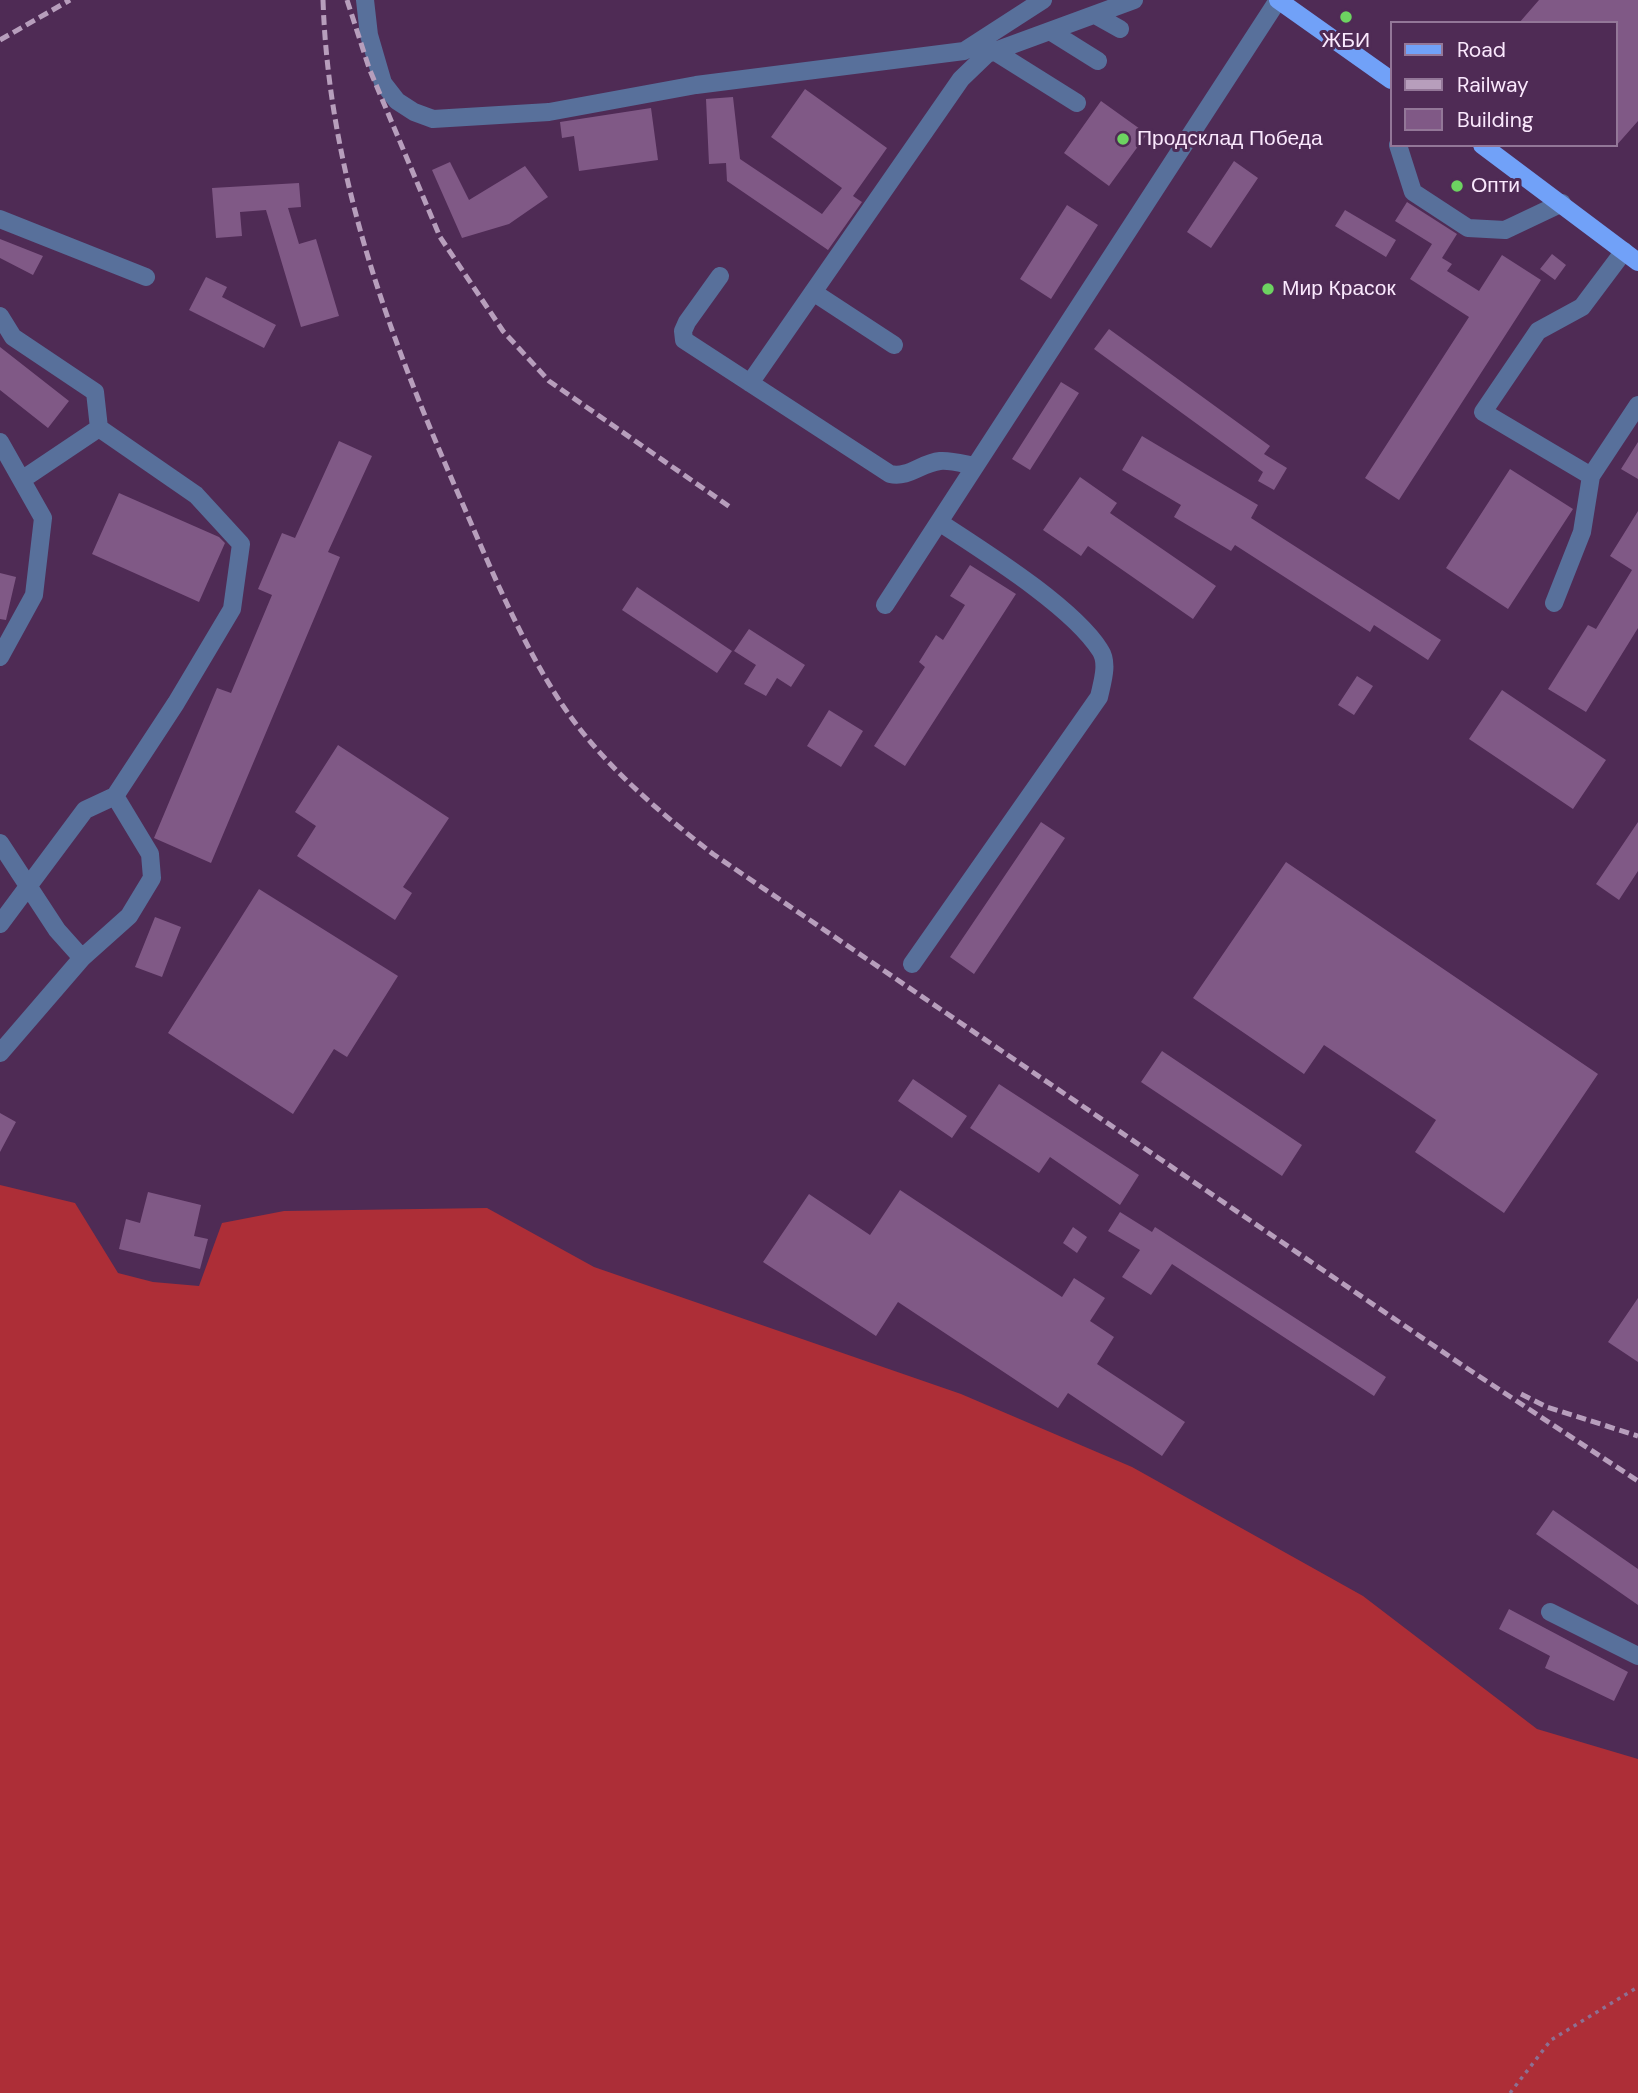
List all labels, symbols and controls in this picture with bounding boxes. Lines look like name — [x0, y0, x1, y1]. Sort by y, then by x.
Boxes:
marker: ЖБИ — [1338, 9, 1354, 25]
legend — [1390, 21, 1617, 147]
place label: ЖБИ — [1322, 28, 1370, 54]
text: Road — [1457, 36, 1506, 64]
text: Railway — [1457, 71, 1529, 99]
text: Building — [1457, 106, 1533, 134]
place label: Продсклад Победа — [1137, 126, 1323, 152]
marker: Продсклад Победа — [1115, 131, 1131, 147]
place label: Опти — [1471, 173, 1520, 199]
marker: Опти — [1449, 178, 1465, 194]
place label: Мир Красок — [1282, 276, 1396, 302]
marker: Мир Красок — [1260, 281, 1276, 297]

